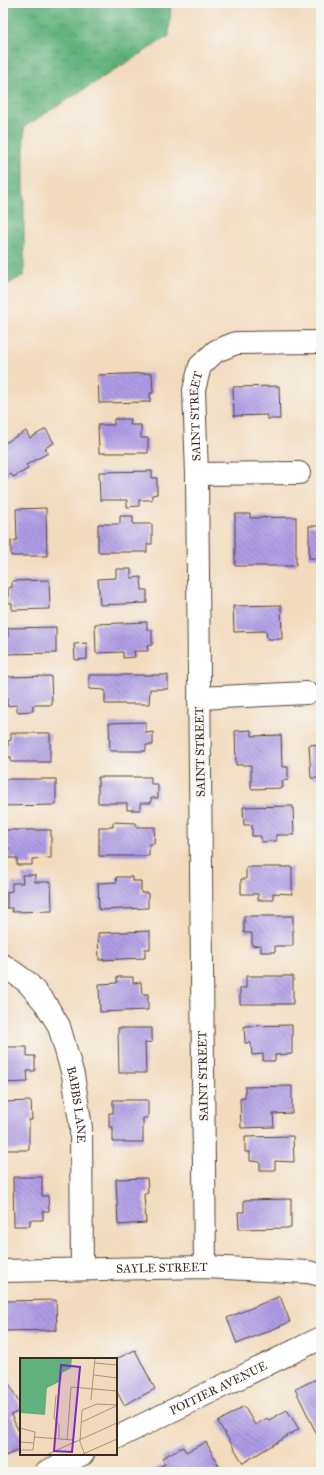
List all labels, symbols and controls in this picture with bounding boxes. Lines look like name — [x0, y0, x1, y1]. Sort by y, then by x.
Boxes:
street label: SAINT STREET — [187, 370, 205, 461]
street label: SAINT STREET — [192, 707, 208, 797]
street label: SAINT STREET — [195, 1031, 211, 1121]
street label: BABBS LANE — [64, 1065, 88, 1144]
street label: SAYLE STREET — [116, 1260, 208, 1276]
inset map — [20, 1358, 117, 1455]
street label: POITIER AVENUE — [168, 1358, 270, 1418]

